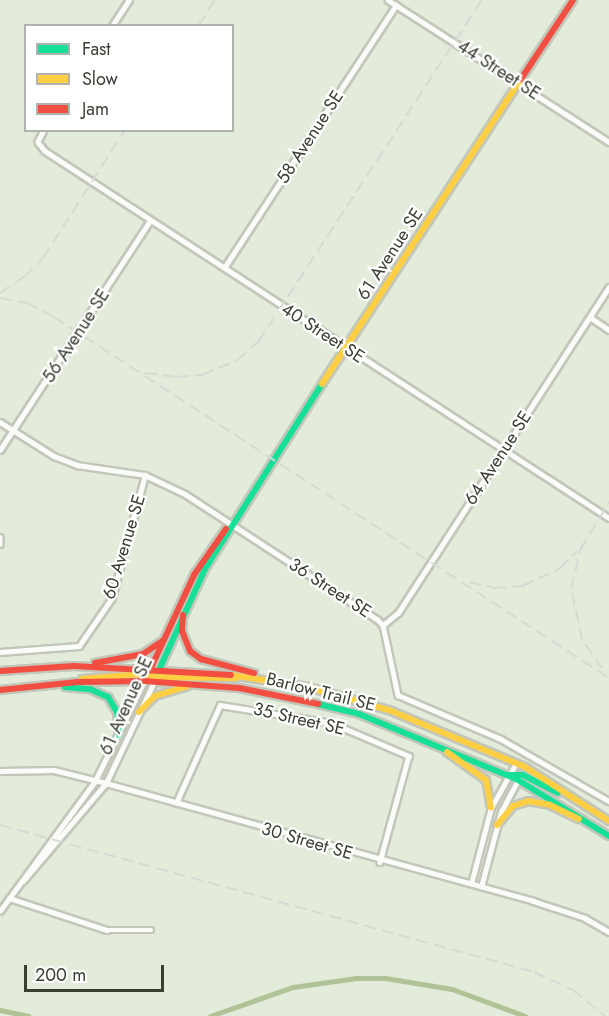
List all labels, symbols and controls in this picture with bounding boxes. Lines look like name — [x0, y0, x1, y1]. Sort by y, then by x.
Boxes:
legend — [24, 24, 234, 132]
street label: 44 Street SE — [453, 35, 545, 105]
text: Fast — [82, 36, 111, 62]
text: Slow — [82, 66, 118, 92]
street label: 58 Avenue SE — [272, 86, 348, 188]
text: Jam — [82, 96, 109, 122]
street label: 61 Avenue SE — [352, 204, 428, 304]
street label: 56 Avenue SE — [38, 285, 114, 387]
street label: 40 Street SE — [277, 298, 369, 368]
street label: 64 Avenue SE — [460, 407, 536, 509]
street label: 60 Avenue SE — [98, 492, 150, 602]
street label: 36 Street SE — [285, 553, 375, 623]
street label: 61 Avenue SE — [95, 654, 157, 758]
street label: Barlow Trail SE — [264, 668, 378, 716]
street label: 35 Street SE — [251, 698, 347, 740]
street label: 30 Street SE — [259, 818, 355, 864]
scale bar — [27, 953, 166, 991]
text: 200 m — [35, 962, 86, 988]

